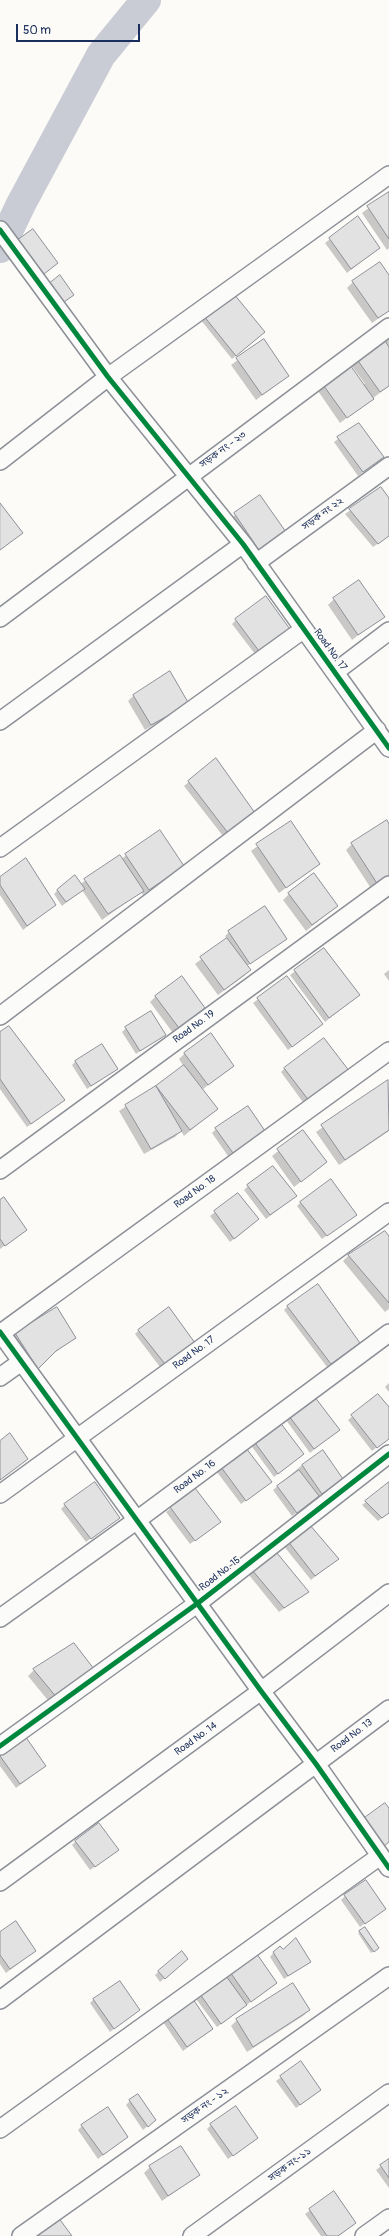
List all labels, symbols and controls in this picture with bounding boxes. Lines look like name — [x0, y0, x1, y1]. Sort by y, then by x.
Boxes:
scale bar — [18, 16, 142, 42]
text: 50 m — [23, 23, 51, 38]
street label: সড়ক নং - ২৩ — [197, 429, 249, 471]
street label: সড়ক নং ২২ — [300, 495, 346, 533]
street label: Road No. 17 — [311, 627, 349, 673]
street label: Road No. 19 — [171, 1008, 217, 1046]
street label: Road No. 18 — [172, 1173, 218, 1211]
street label: Road No. 17 — [171, 1334, 217, 1372]
street label: Road No. 16 — [172, 1457, 218, 1497]
street label: Road No. 15 — [197, 1554, 243, 1594]
street label: Road No. 13 — [329, 1717, 375, 1755]
street label: Road No. 14 — [173, 1720, 219, 1758]
street label: সড়ক নং - ১২ — [179, 2085, 231, 2127]
street label: সড়ক নং-১১ — [266, 2145, 314, 2185]

